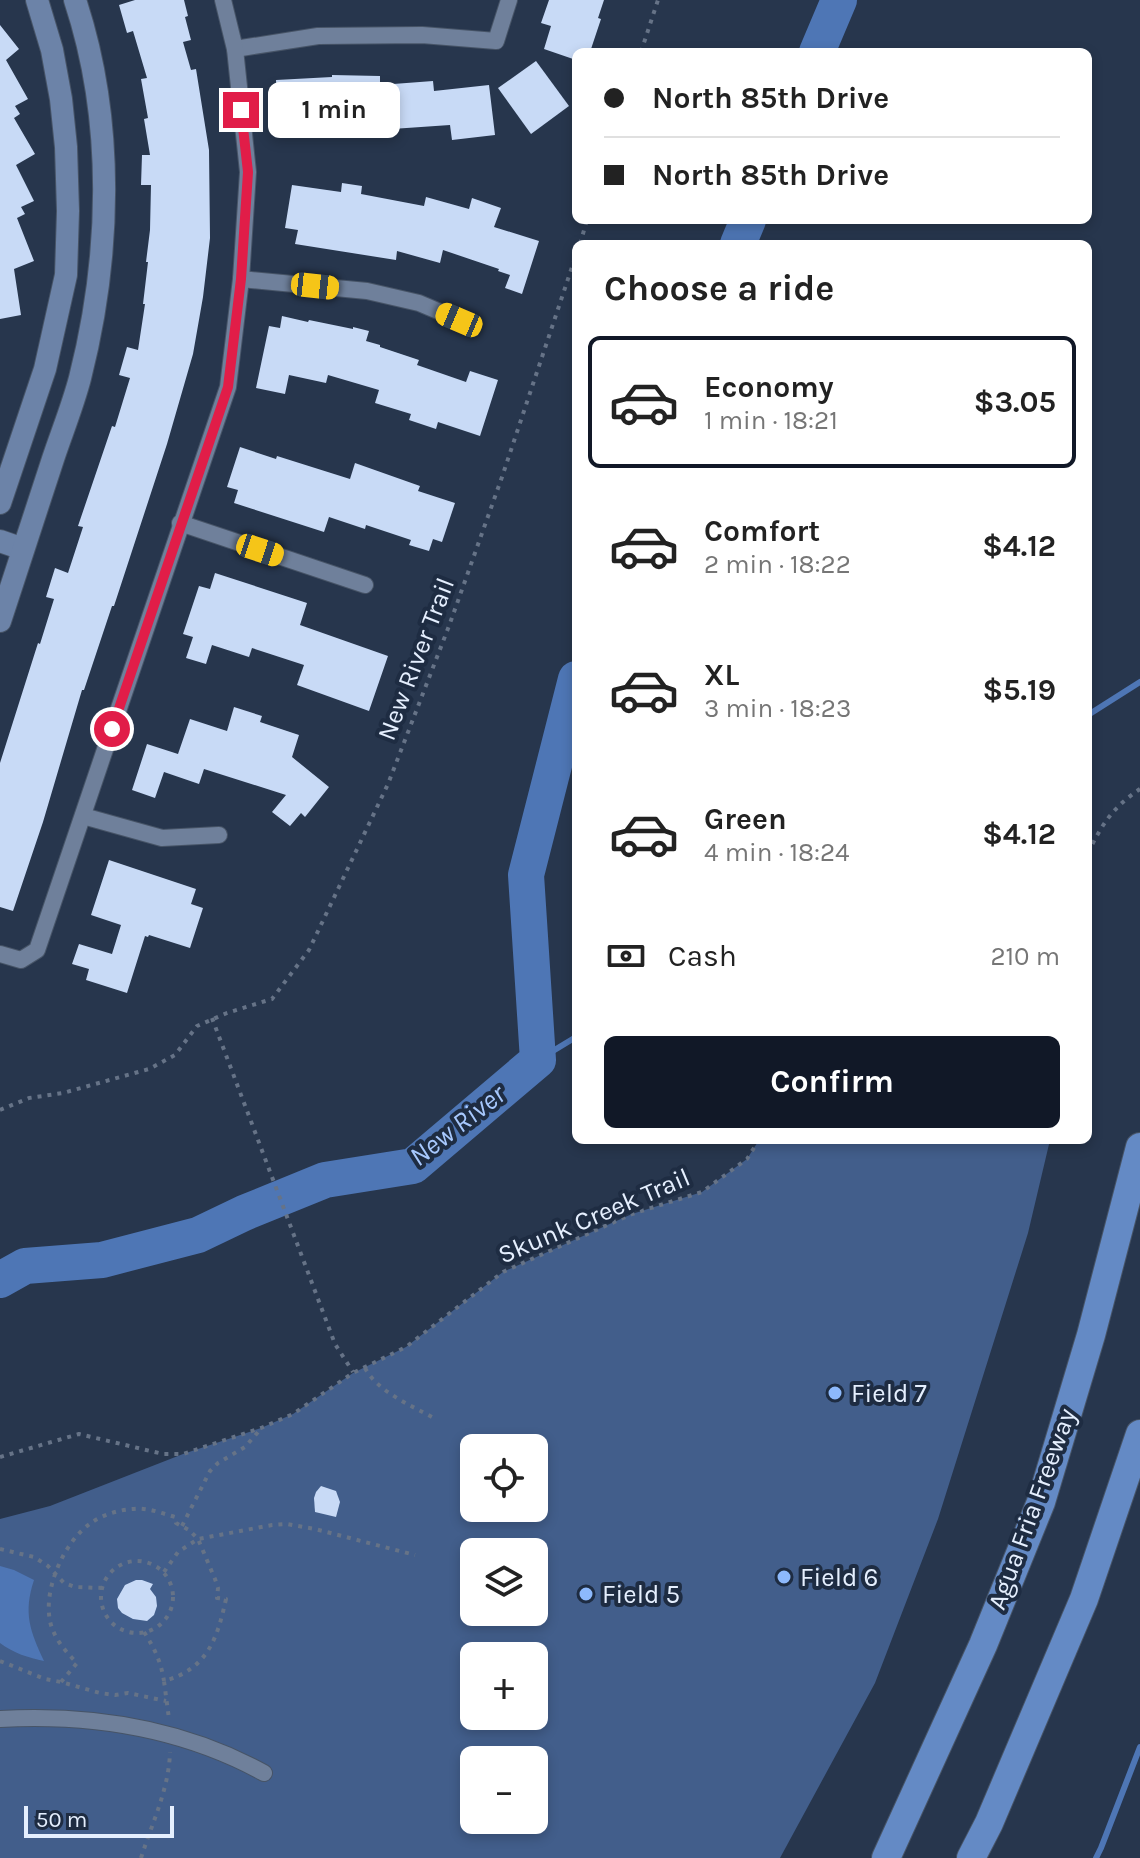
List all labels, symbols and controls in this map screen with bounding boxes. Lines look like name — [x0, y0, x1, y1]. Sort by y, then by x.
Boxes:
text: North 85th Drive — [652, 80, 889, 116]
callout: 1 min — [269, 82, 401, 138]
route end — [223, 92, 259, 128]
text: 1 min — [301, 94, 367, 125]
text: North 85th Drive — [652, 157, 889, 193]
text: Choose a ride — [604, 267, 834, 309]
car — [290, 272, 340, 300]
car — [432, 300, 486, 340]
icon: car — [608, 366, 680, 438]
text: Economy — [704, 369, 834, 405]
text: $3.05 — [974, 384, 1056, 420]
text: 1 min · 18:21 — [704, 405, 838, 436]
icon: car — [608, 510, 680, 582]
text: Comfort — [704, 513, 820, 549]
text: $4.12 — [982, 528, 1056, 564]
car — [233, 531, 287, 569]
text: 2 min · 18:22 — [704, 549, 851, 580]
street label: New River Trail — [371, 573, 461, 745]
icon: car — [608, 654, 680, 726]
text: XL — [704, 657, 739, 693]
text: $5.19 — [982, 672, 1056, 708]
text: 3 min · 18:23 — [704, 693, 851, 724]
route start — [94, 711, 130, 747]
icon: car — [608, 798, 680, 870]
text: Green — [704, 801, 787, 837]
text: $4.12 — [982, 816, 1056, 852]
text: 4 min · 18:24 — [704, 837, 850, 868]
icon: cash — [604, 934, 648, 978]
text: Cash — [668, 938, 737, 974]
text: 210 m — [990, 941, 1060, 972]
button: Confirm — [604, 1036, 1060, 1128]
water label: New River — [402, 1076, 513, 1173]
street label: Skunk Creek Trail — [493, 1162, 695, 1270]
place label: Field 7 — [851, 1378, 927, 1409]
marker: Field 7 — [826, 1384, 844, 1402]
street label: Agua Fria Freeway — [981, 1404, 1083, 1614]
map controls — [460, 1434, 548, 1834]
button: locate — [460, 1434, 548, 1522]
button: layers — [460, 1538, 548, 1626]
place label: Field 6 — [800, 1562, 878, 1593]
marker: Field 6 — [775, 1568, 793, 1586]
place label: Field 5 — [602, 1579, 680, 1610]
marker: Field 5 — [577, 1585, 595, 1603]
button: + — [460, 1642, 548, 1730]
button: − — [460, 1746, 548, 1834]
scale bar — [24, 1802, 174, 1838]
text: 50 m — [36, 1807, 87, 1833]

